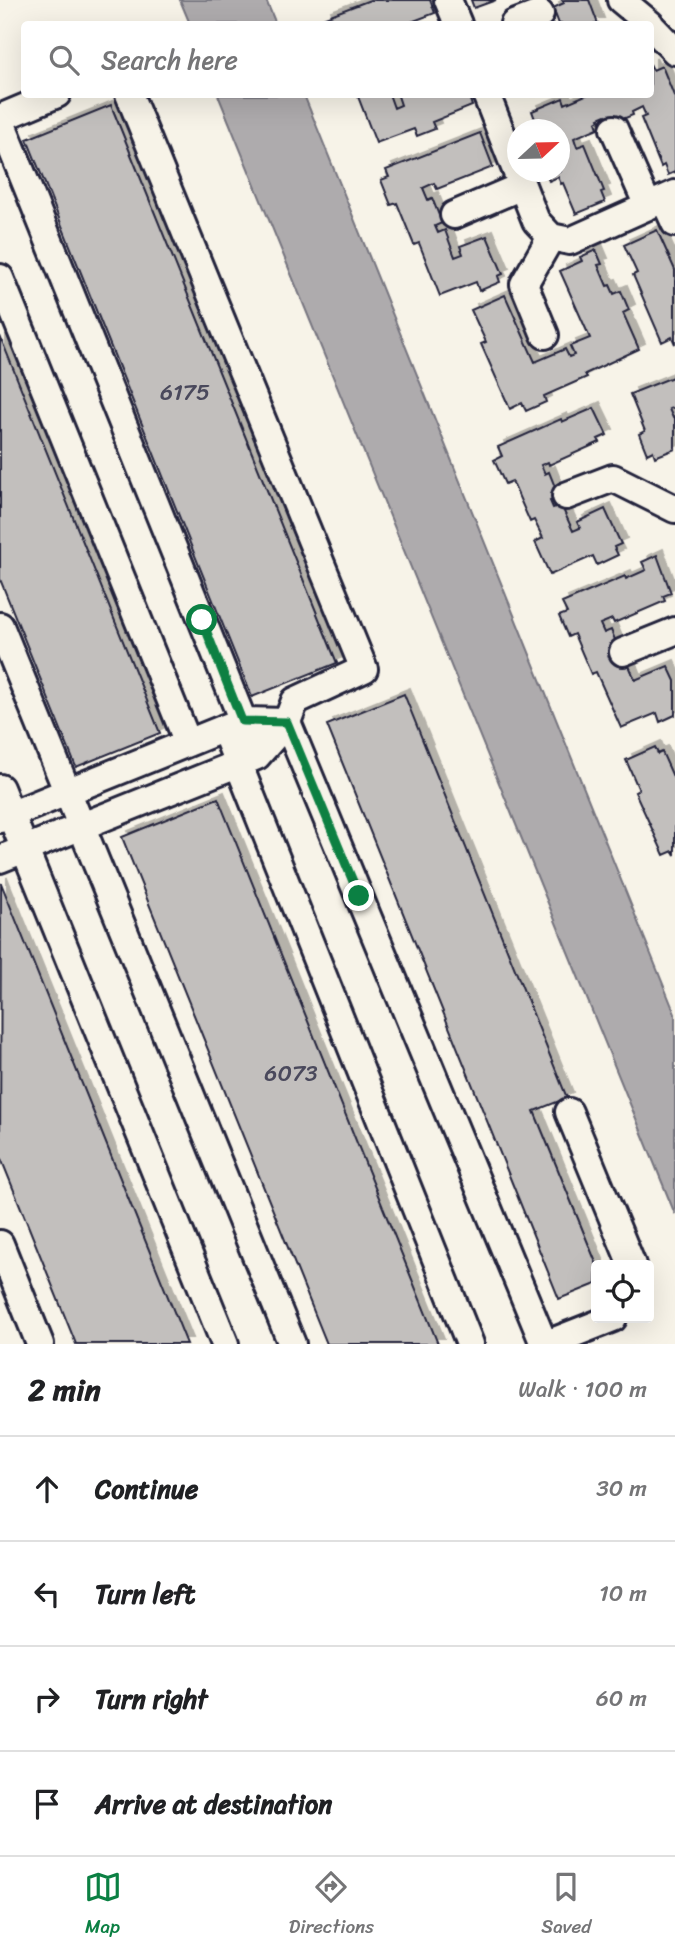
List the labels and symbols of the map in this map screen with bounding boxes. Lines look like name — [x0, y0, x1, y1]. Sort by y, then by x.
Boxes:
north arrow — [507, 119, 570, 182]
house number: 6175 — [160, 372, 210, 413]
route start — [186, 604, 217, 635]
route end — [343, 880, 374, 911]
house number: 6073 — [264, 1053, 318, 1094]

